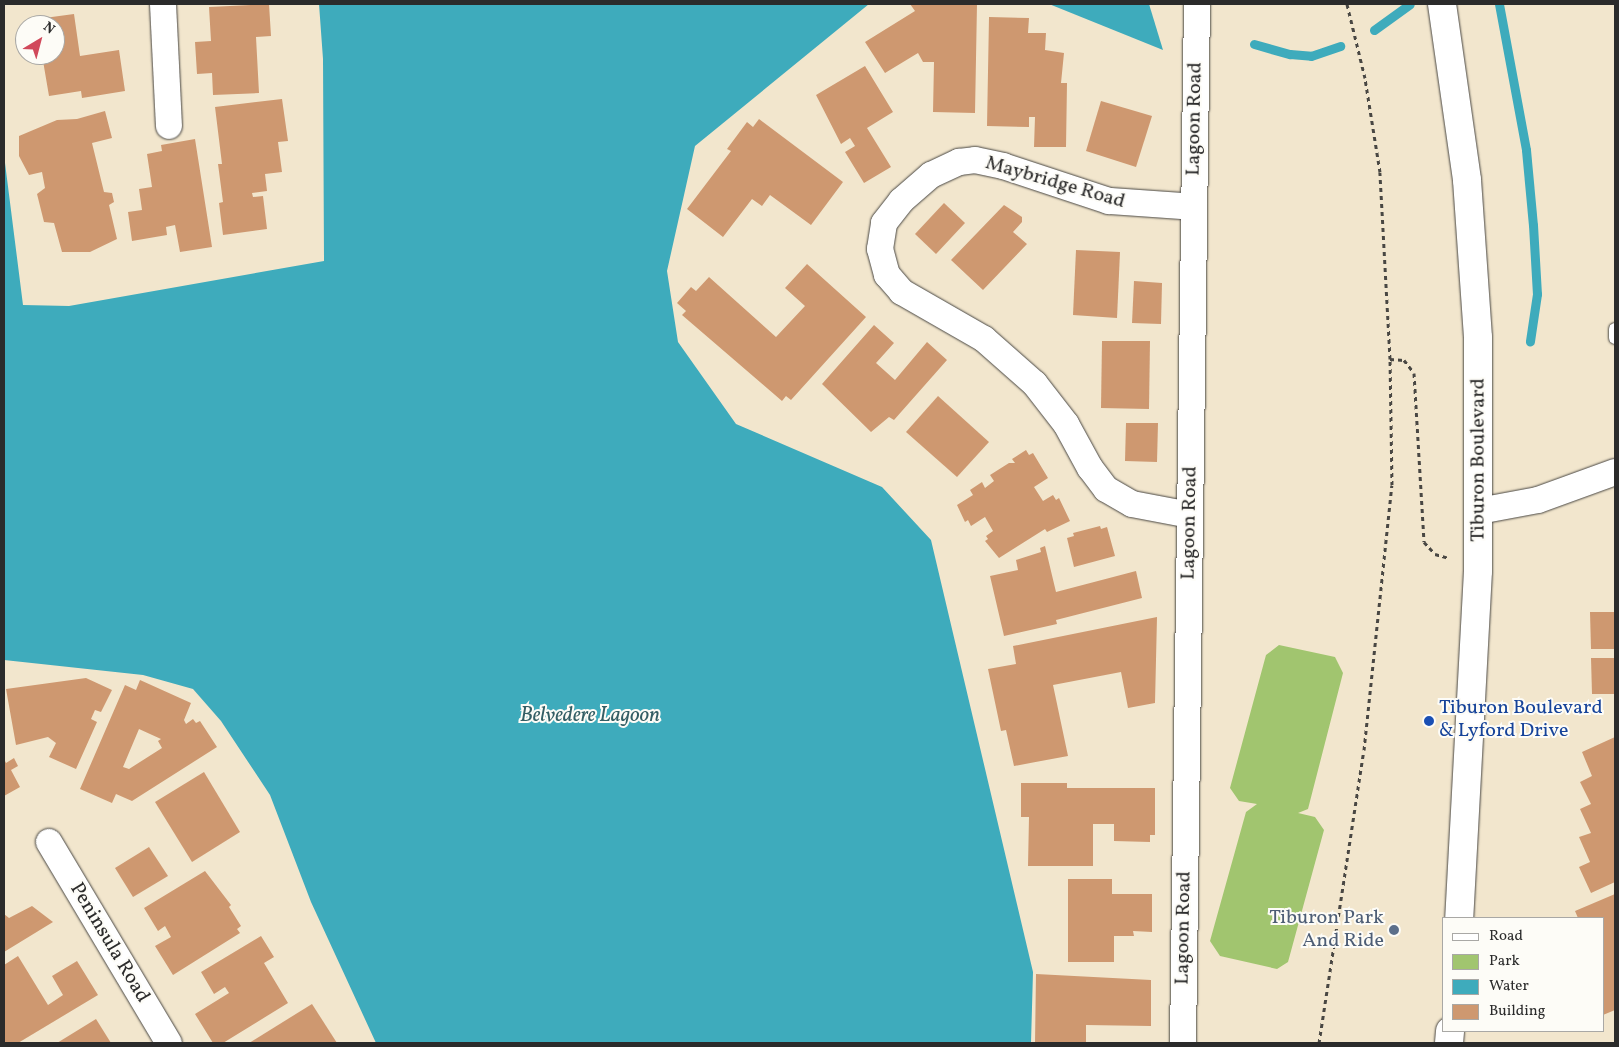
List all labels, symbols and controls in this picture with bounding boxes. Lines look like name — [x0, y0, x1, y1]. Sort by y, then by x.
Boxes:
north arrow — [15, 15, 65, 65]
text: N — [39, 18, 58, 39]
street label: Lagoon Road — [1182, 62, 1208, 176]
street label: Maybridge Road — [982, 152, 1128, 214]
street label: Tiburon Boulevard — [1467, 378, 1491, 542]
street label: Lagoon Road — [1177, 466, 1203, 580]
place label: Tiburon Boulevard & Lyford Drive — [1439, 697, 1603, 744]
water label: Belvedere Lagoon — [520, 703, 660, 729]
marker: Tiburon Boulevard & Lyford Drive — [1423, 715, 1435, 727]
street label: Lagoon Road — [1171, 871, 1197, 985]
street label: Peninsula Road — [64, 879, 154, 1007]
place label: Tiburon Park And Ride — [1269, 906, 1384, 953]
legend — [1442, 917, 1604, 1032]
marker: Tiburon Park And Ride — [1388, 924, 1400, 936]
text: Road — [1489, 926, 1523, 947]
text: Park — [1489, 951, 1520, 972]
text: Water — [1489, 976, 1529, 997]
text: Building — [1489, 1001, 1545, 1022]

